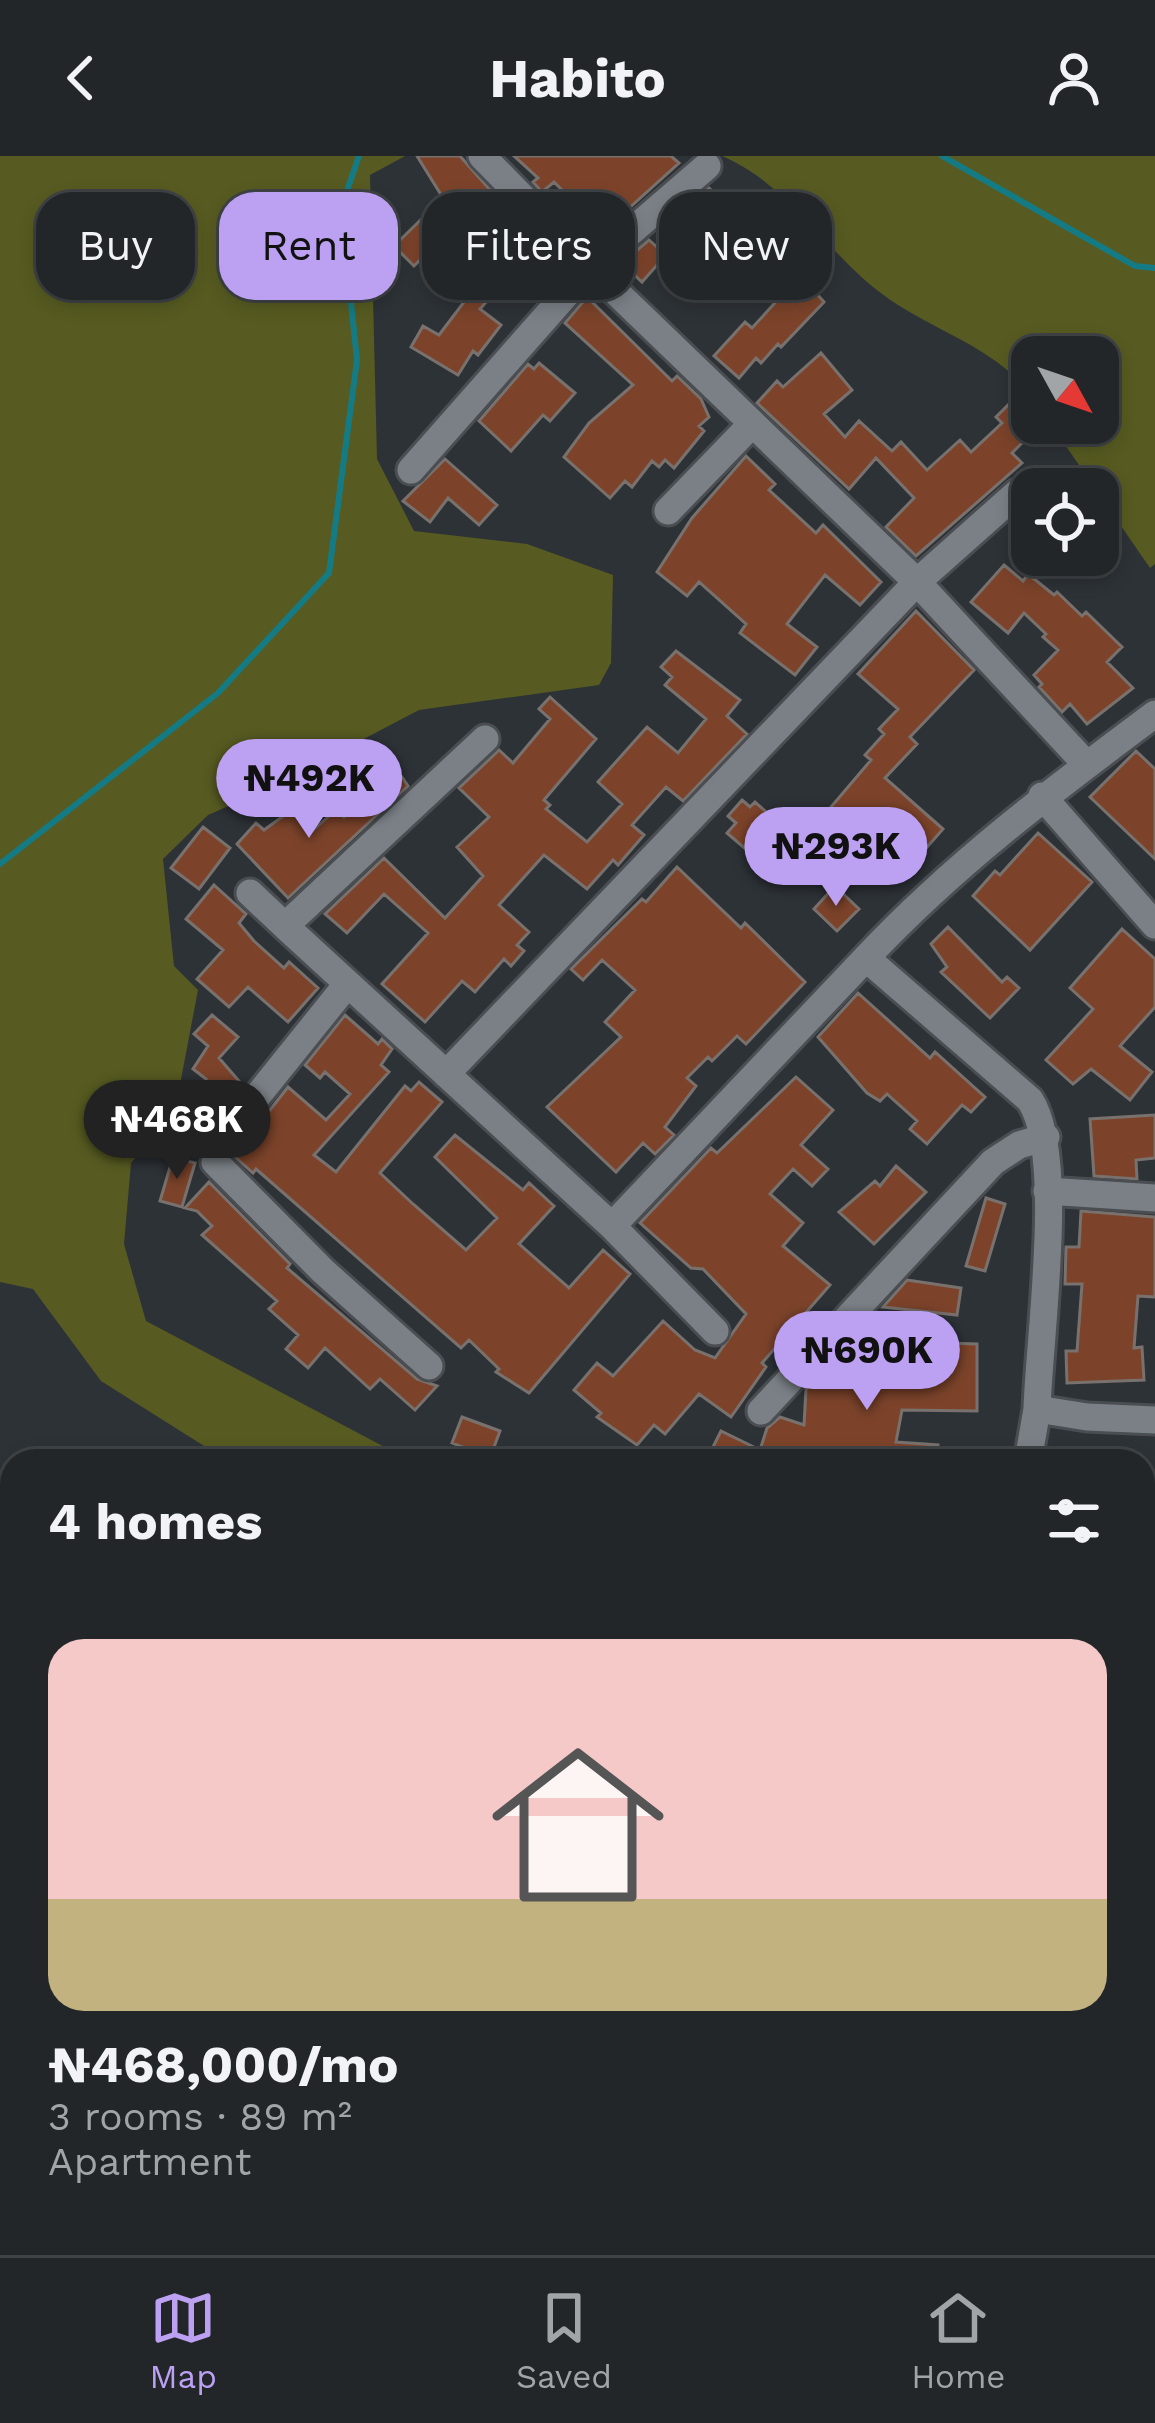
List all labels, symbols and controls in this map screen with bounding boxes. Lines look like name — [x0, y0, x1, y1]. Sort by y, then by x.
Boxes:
icon: back — [48, 45, 114, 111]
icon: person — [1041, 45, 1107, 111]
text: Habito — [489, 47, 666, 110]
chip: Buy — [36, 192, 195, 300]
chip: Rent — [219, 192, 398, 300]
chip: Filters — [422, 192, 635, 300]
chip: New — [659, 192, 832, 300]
north arrow — [1011, 336, 1119, 444]
map controls — [1011, 336, 1119, 576]
button: locate — [1011, 468, 1119, 576]
pin: ₦492K — [225, 739, 393, 841]
text: ₦492K — [243, 755, 375, 800]
pin: ₦293K — [752, 807, 920, 909]
text: ₦293K — [771, 823, 901, 868]
pin: ₦468K — [93, 1080, 261, 1182]
text: ₦468K — [111, 1096, 243, 1141]
pin: ₦690K — [783, 1311, 951, 1413]
text: ₦690K — [801, 1327, 933, 1372]
icon: filters — [1041, 1488, 1107, 1554]
text: 4 homes — [48, 1492, 262, 1551]
icon: home — [470, 1717, 686, 1933]
text: ₦468,000/mo — [48, 2035, 399, 2094]
text: 3 rooms · 89 m² — [48, 2094, 352, 2139]
text: Apartment — [48, 2139, 251, 2184]
tab: Map — [150, 2285, 217, 2396]
tab: Saved — [516, 2285, 612, 2396]
tab: Home — [911, 2285, 1005, 2396]

